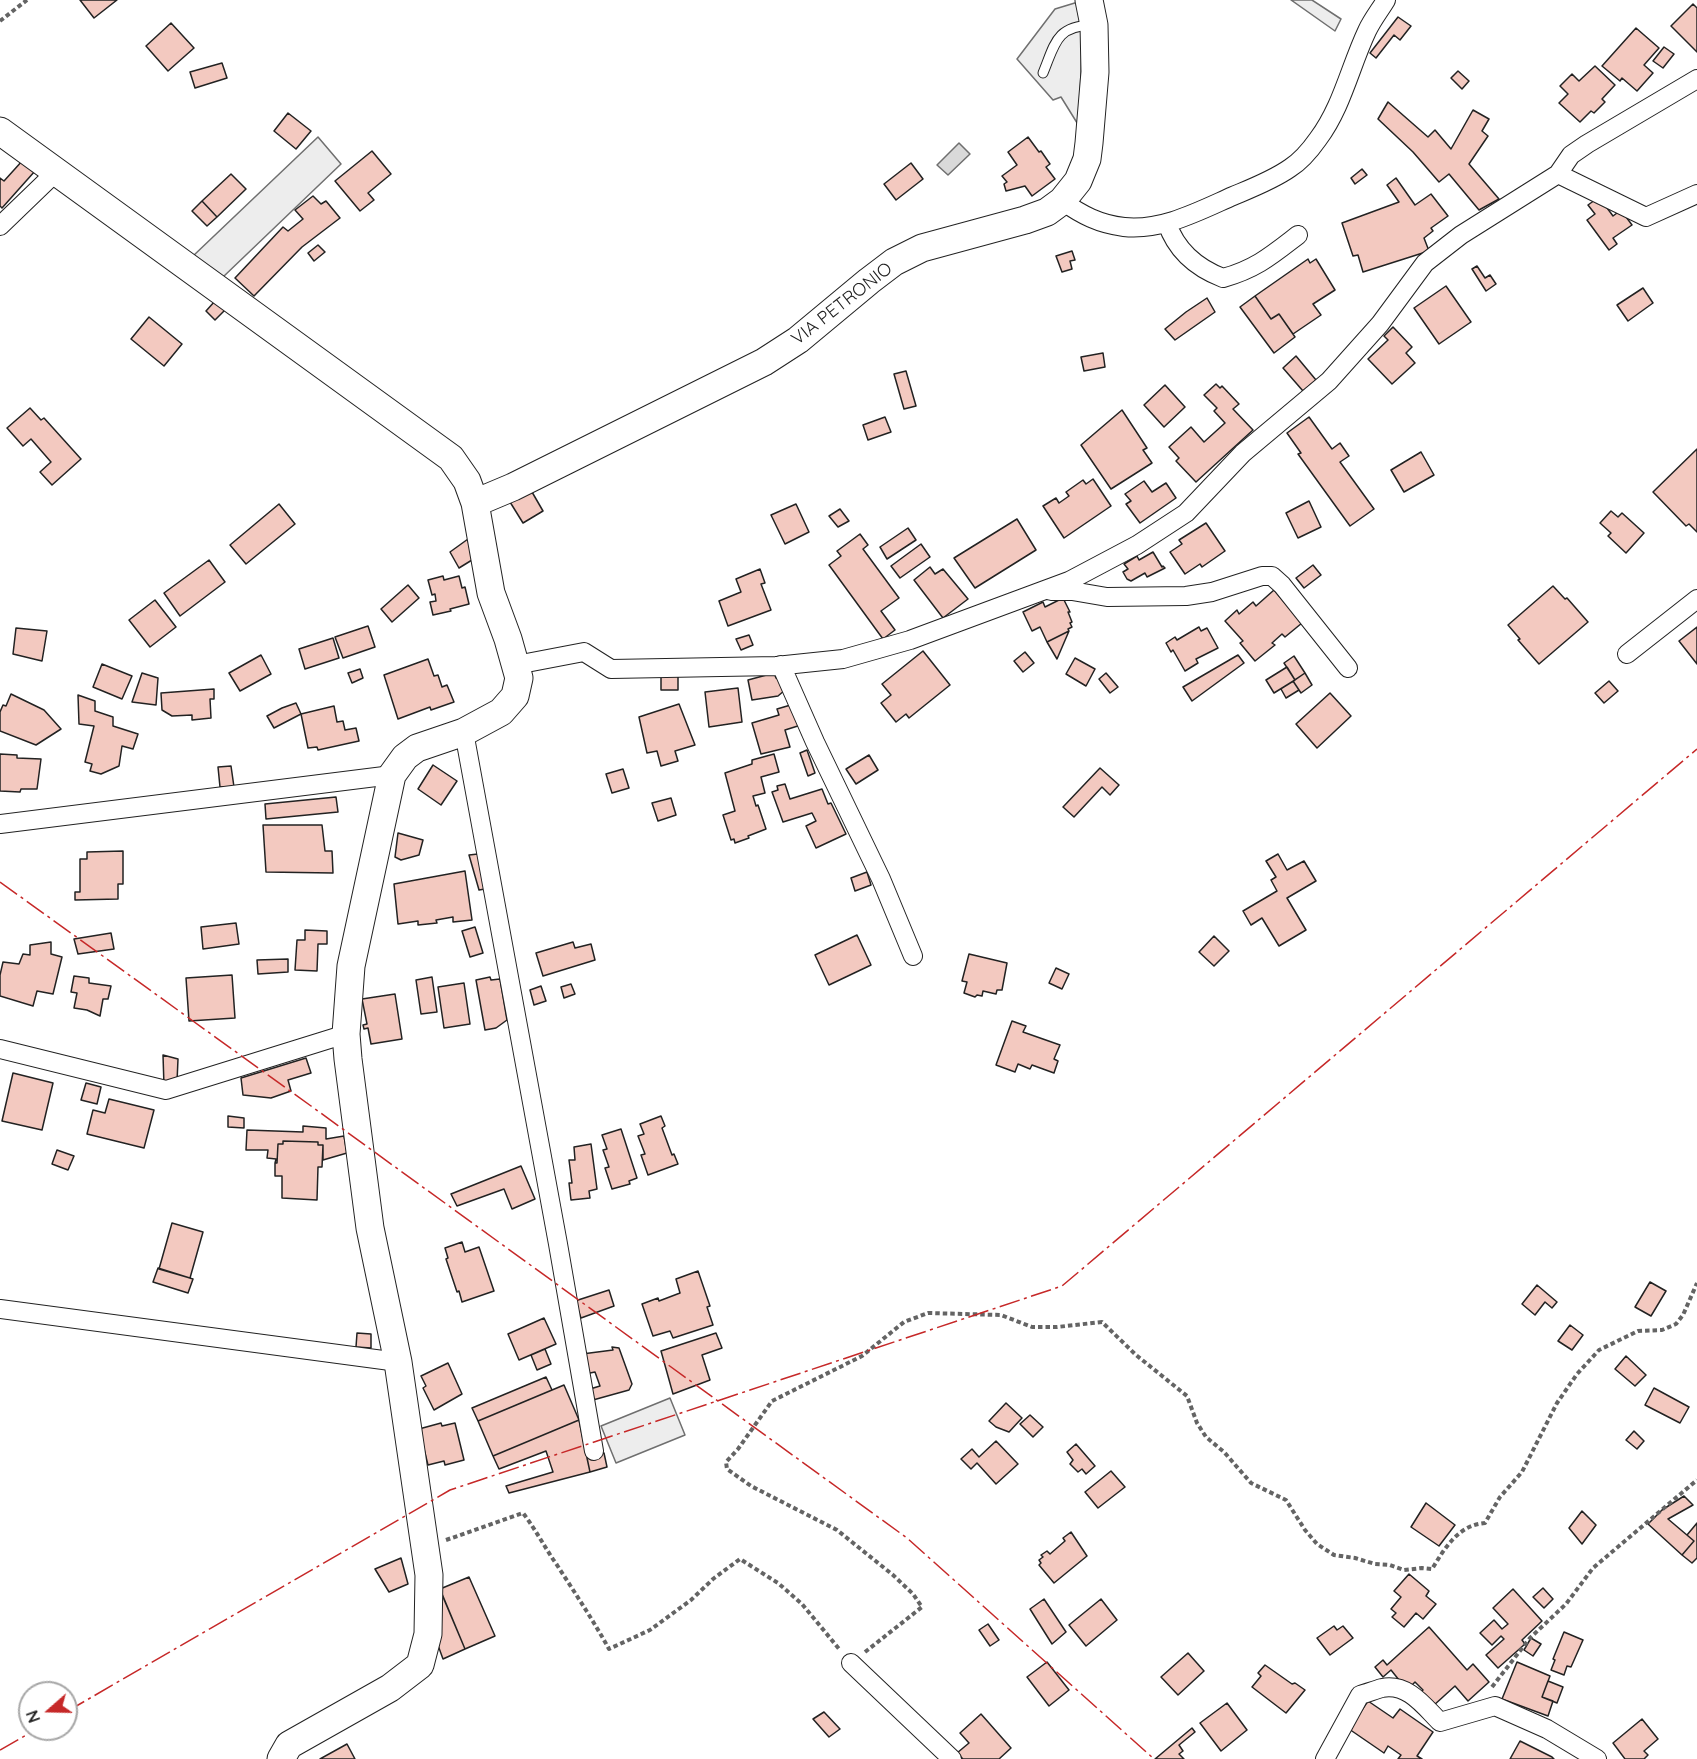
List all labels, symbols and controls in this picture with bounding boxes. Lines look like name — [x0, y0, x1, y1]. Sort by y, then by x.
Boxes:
street label: VIA PETRONIO — [787, 258, 897, 350]
north arrow — [18, 1681, 78, 1741]
text: N — [22, 1708, 44, 1725]

